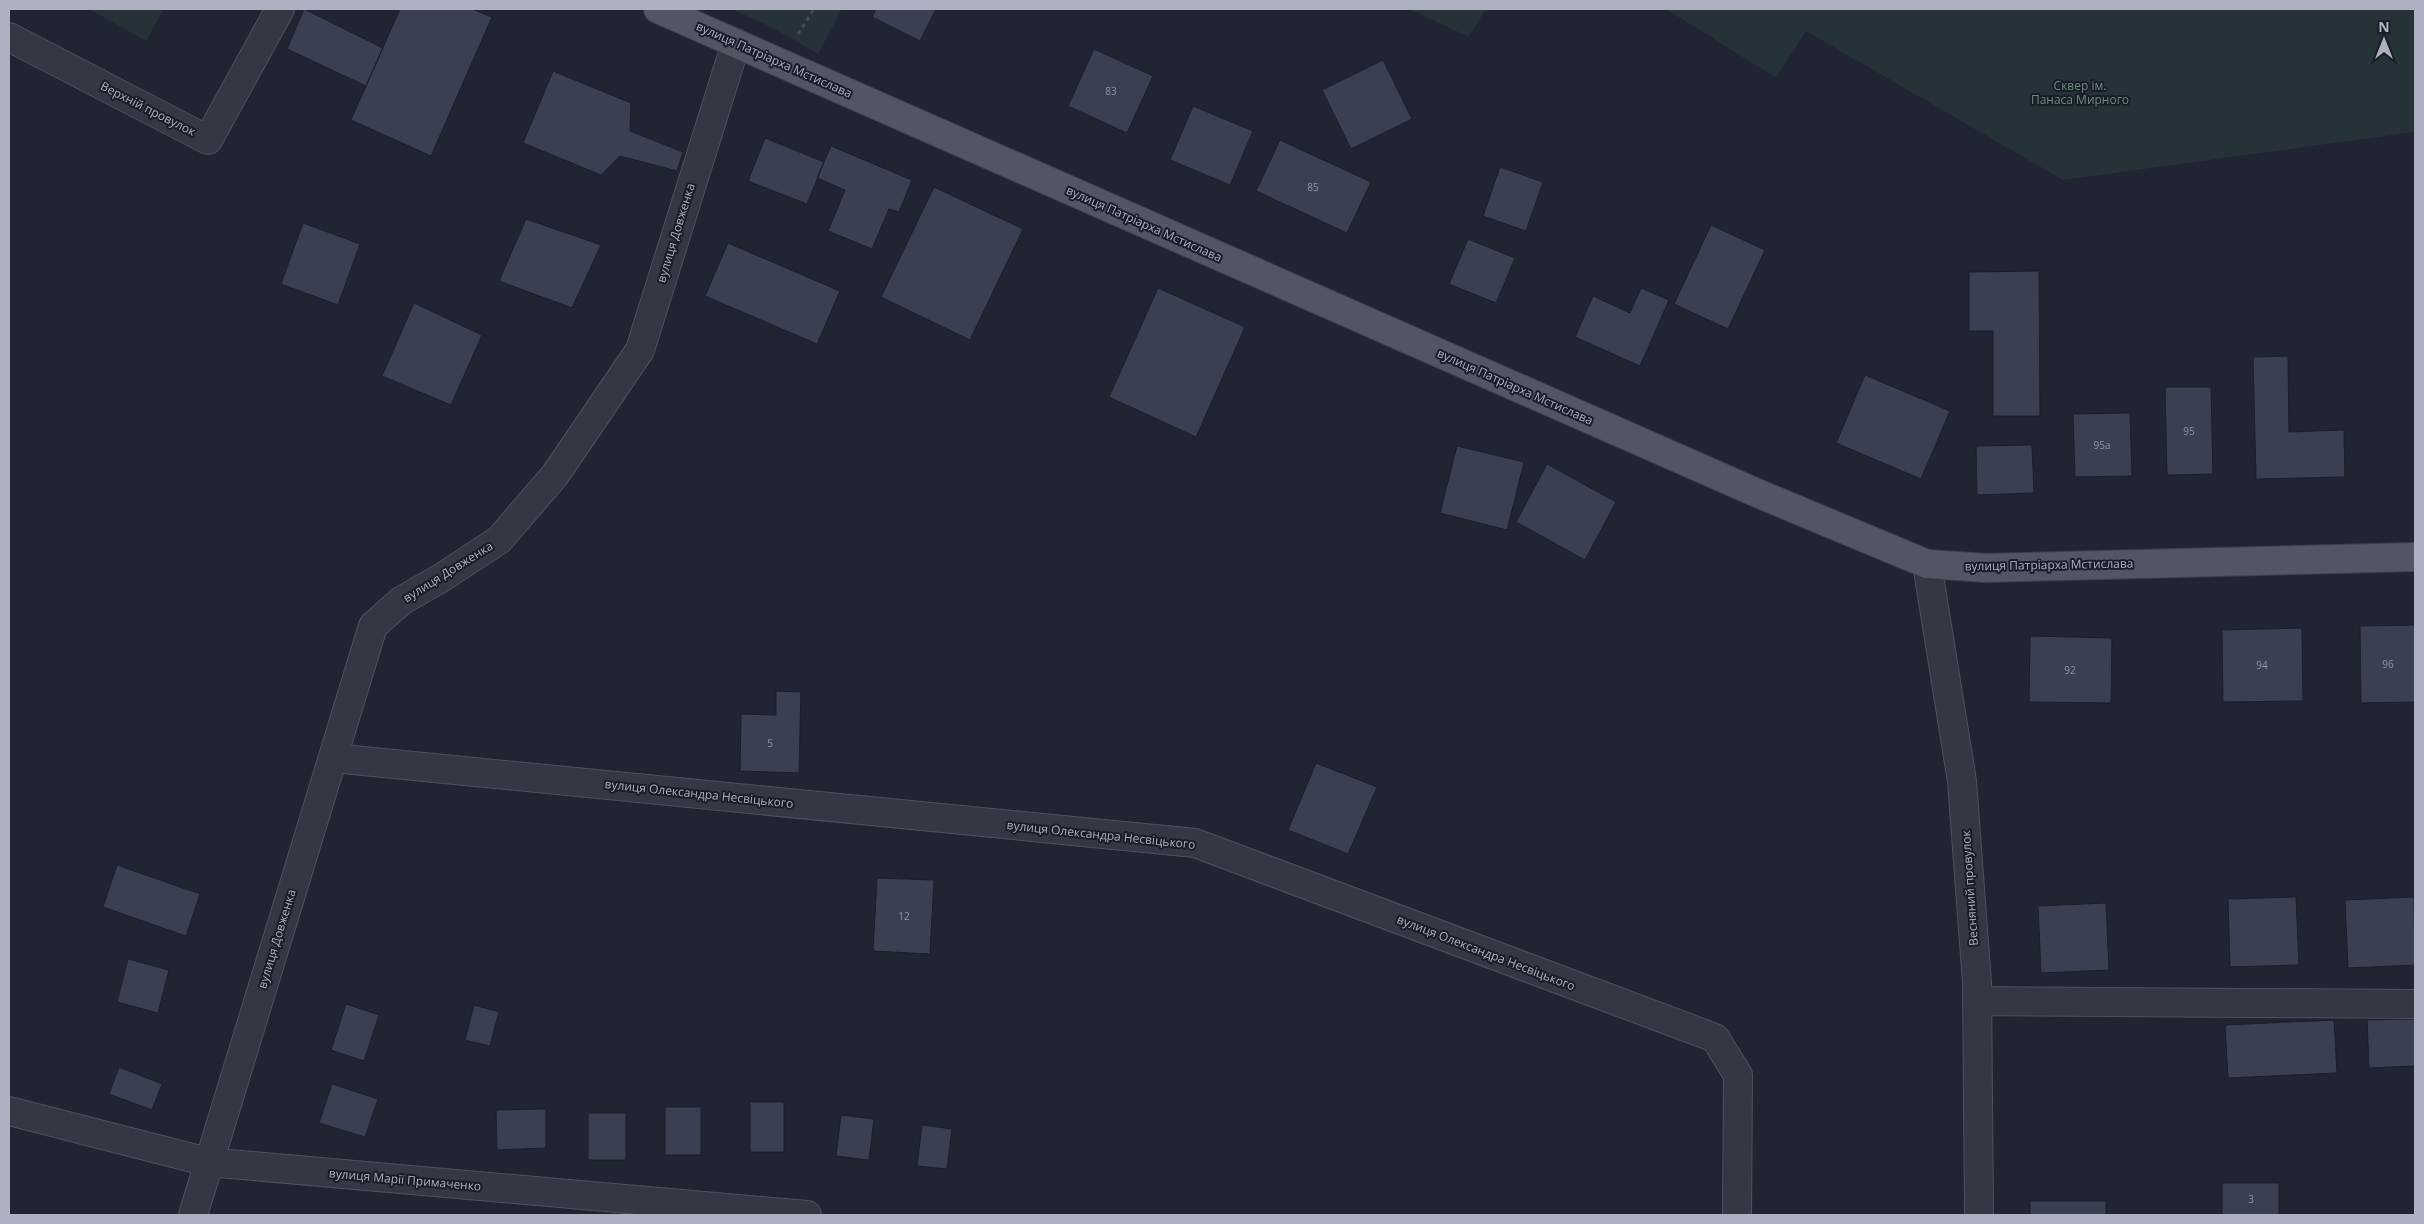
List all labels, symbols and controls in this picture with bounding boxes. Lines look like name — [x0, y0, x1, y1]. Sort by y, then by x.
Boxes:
north arrow — [2359, 15, 2409, 65]
street label: вулиця Патріарха Мстислава — [694, 17, 855, 102]
text: N — [2378, 17, 2390, 36]
street label: Верхній провулок — [98, 77, 199, 140]
park label: Сквер ім. Панаса Мирного — [2031, 77, 2129, 108]
house number: 83 — [1105, 84, 1117, 98]
house number: 85 — [1307, 180, 1319, 194]
street label: вулиця Довженка — [652, 181, 699, 285]
street label: вулиця Патріарха Мстислава — [1064, 181, 1225, 266]
street label: вулиця Патріарха Мстислава — [1435, 344, 1596, 429]
house number: 95 — [2183, 424, 2195, 438]
house number: 95а — [2094, 438, 2111, 452]
street label: вулиця Довженка — [400, 537, 496, 606]
street label: вулиця Патріарха Мстислава — [1964, 555, 2134, 574]
house number: 96 — [2382, 657, 2394, 671]
house number: 94 — [2256, 658, 2268, 672]
house number: 92 — [2064, 663, 2076, 677]
house number: 5 — [767, 736, 773, 750]
street label: вулиця Олександра Несвіцького — [604, 775, 794, 812]
street label: вулиця Олександра Несвіцького — [1006, 816, 1196, 853]
street label: Весняний провулок — [1957, 829, 1982, 946]
street label: вулиця Довженка — [253, 887, 300, 991]
house number: 12 — [898, 909, 910, 923]
street label: вулиця Олександра Несвіцького — [1395, 911, 1578, 994]
street label: вулиця Марії Примаченко — [328, 1164, 482, 1195]
house number: 3 — [2248, 1192, 2254, 1206]

